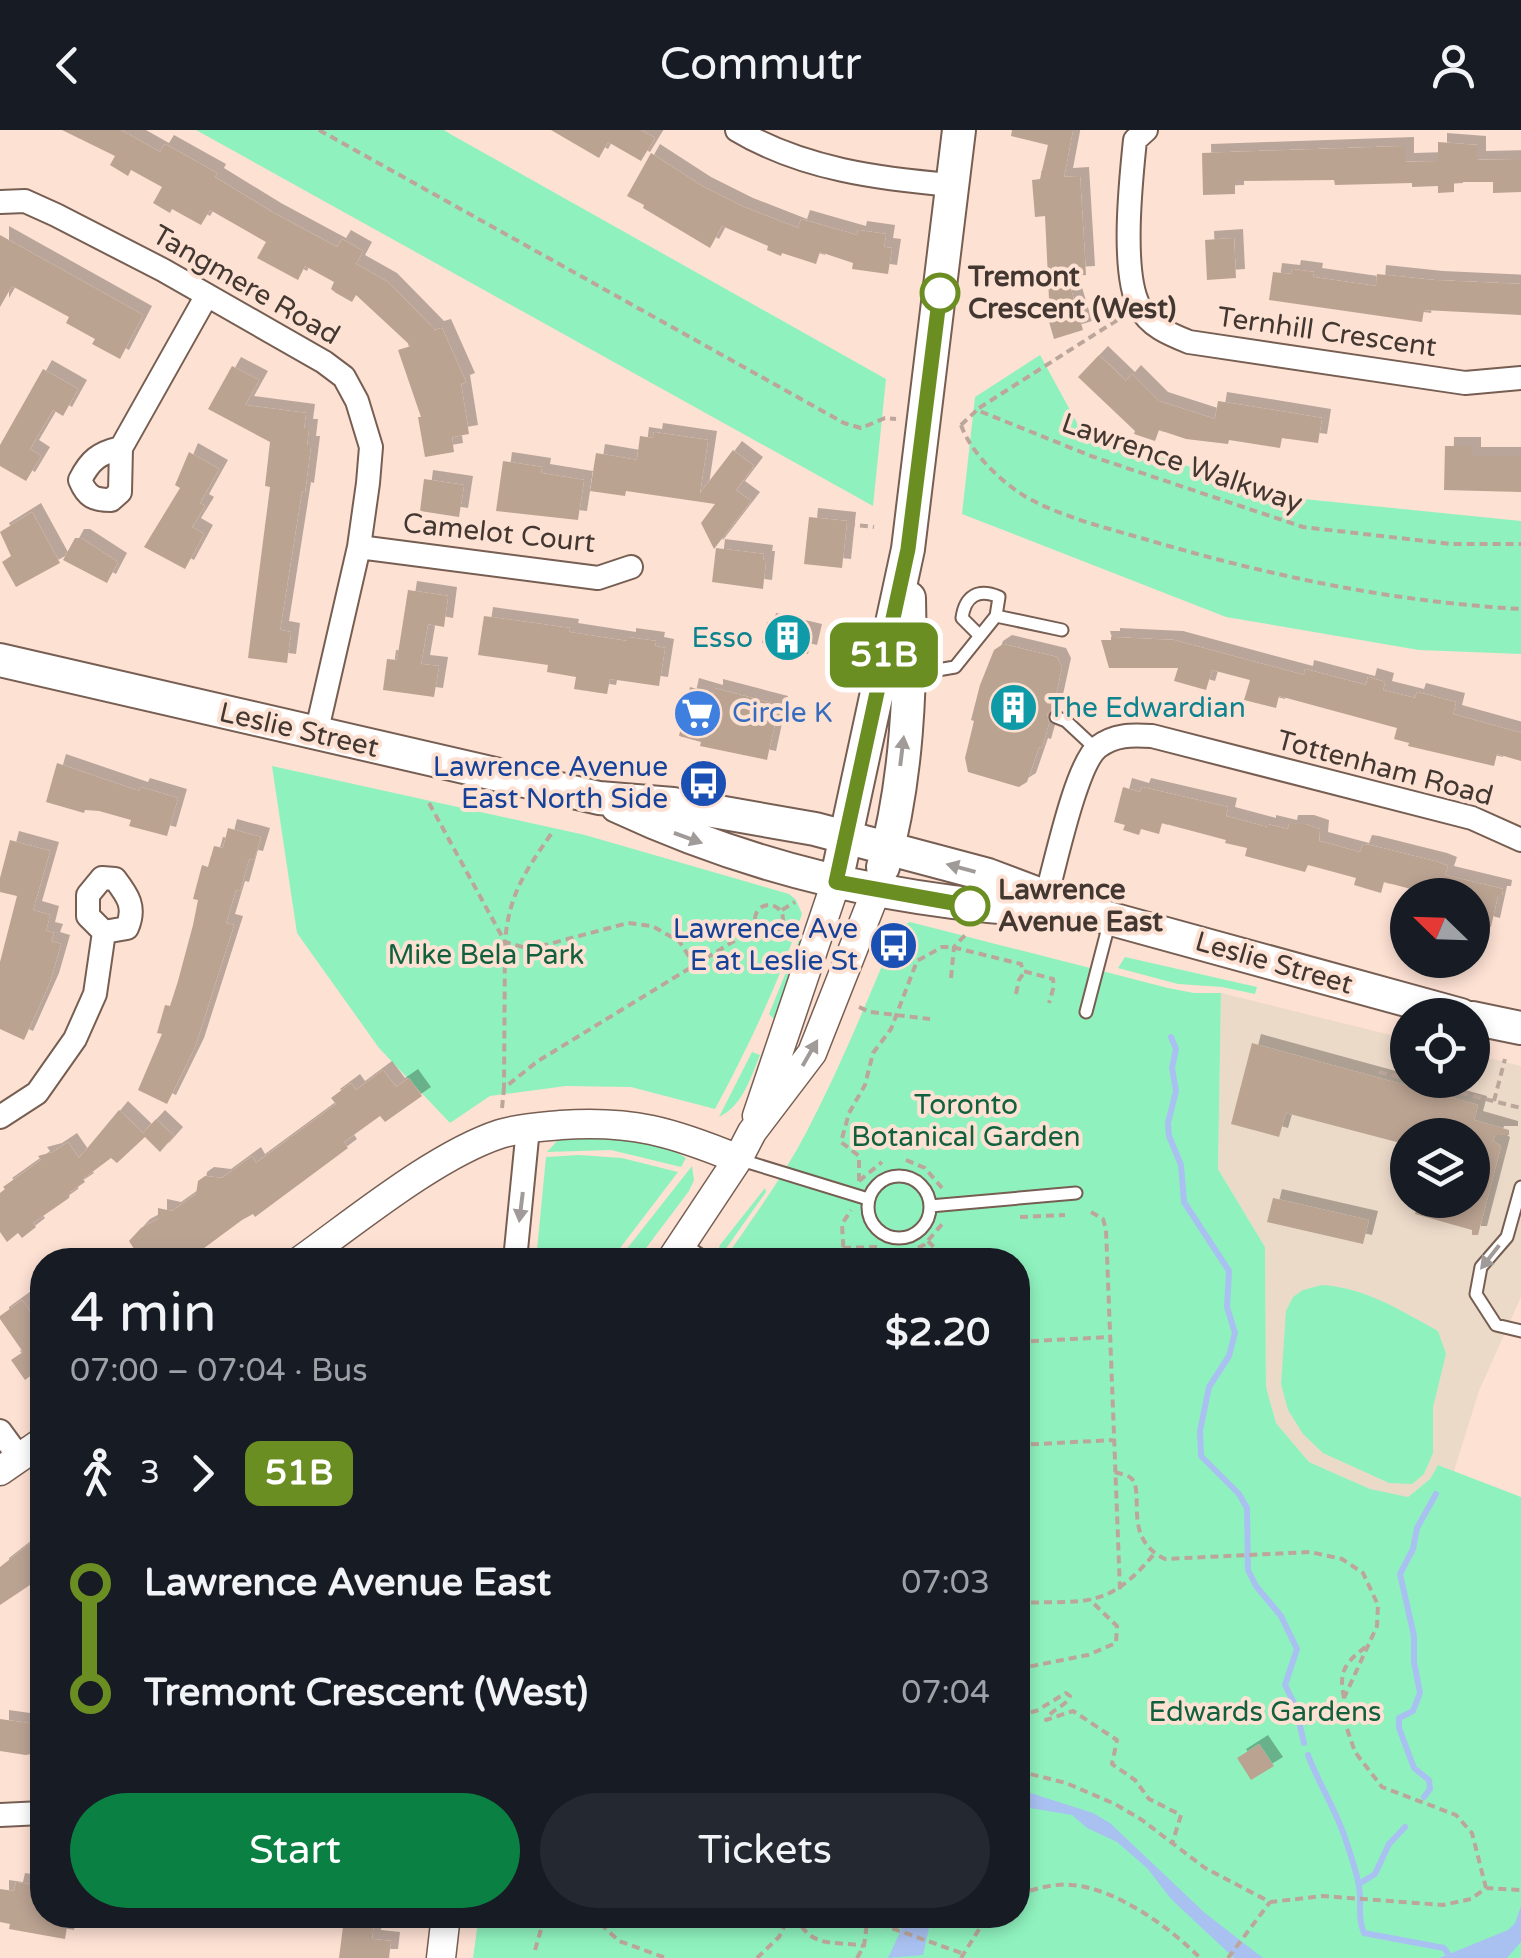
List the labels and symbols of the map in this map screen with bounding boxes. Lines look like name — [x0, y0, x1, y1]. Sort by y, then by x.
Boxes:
street label: Tangmere Road — [146, 218, 346, 352]
place label: Tremont Crescent (West) — [967, 260, 1176, 326]
marker: Tremont Crescent (West) — [921, 274, 959, 312]
street label: Ternhill Crescent — [1215, 300, 1439, 364]
street label: Lawrence Walkway — [1057, 406, 1307, 520]
street label: Camelot Court — [401, 506, 597, 560]
building icon: Esso — [762, 612, 814, 664]
place label: Esso — [691, 621, 753, 655]
line badge: 51B — [826, 622, 942, 688]
building icon: The Edwardian — [987, 682, 1039, 734]
supermarket icon: Circle K — [671, 687, 723, 739]
place label: The Edwardian — [1048, 691, 1246, 725]
street label: Leslie Street — [216, 695, 382, 765]
place label: Circle K — [732, 696, 833, 730]
street label: Tottenham Road — [1273, 723, 1497, 813]
one-way arrow — [894, 735, 910, 767]
place label: Lawrence Avenue East North Side — [433, 750, 668, 816]
bus stop icon: Lawrence Avenue East North Side — [677, 757, 729, 809]
one-way arrow — [673, 831, 703, 846]
one-way arrow — [945, 860, 976, 876]
place label: Lawrence Avenue East — [998, 873, 1163, 939]
north arrow — [1390, 878, 1490, 978]
marker: Lawrence Avenue East — [951, 887, 989, 925]
place label: Lawrence Ave E at Leslie St — [673, 912, 858, 978]
bus stop icon: Lawrence Ave E at Leslie St — [867, 919, 919, 971]
street label: Leslie Street — [1191, 924, 1357, 1002]
park label: Mike Bela Park — [388, 938, 584, 972]
one-way arrow — [800, 1039, 818, 1067]
park label: Toronto Botanical Garden — [851, 1088, 1081, 1154]
one-way arrow — [513, 1192, 529, 1224]
one-way arrow — [1480, 1244, 1501, 1270]
park label: Edwards Gardens — [1149, 1695, 1381, 1729]

